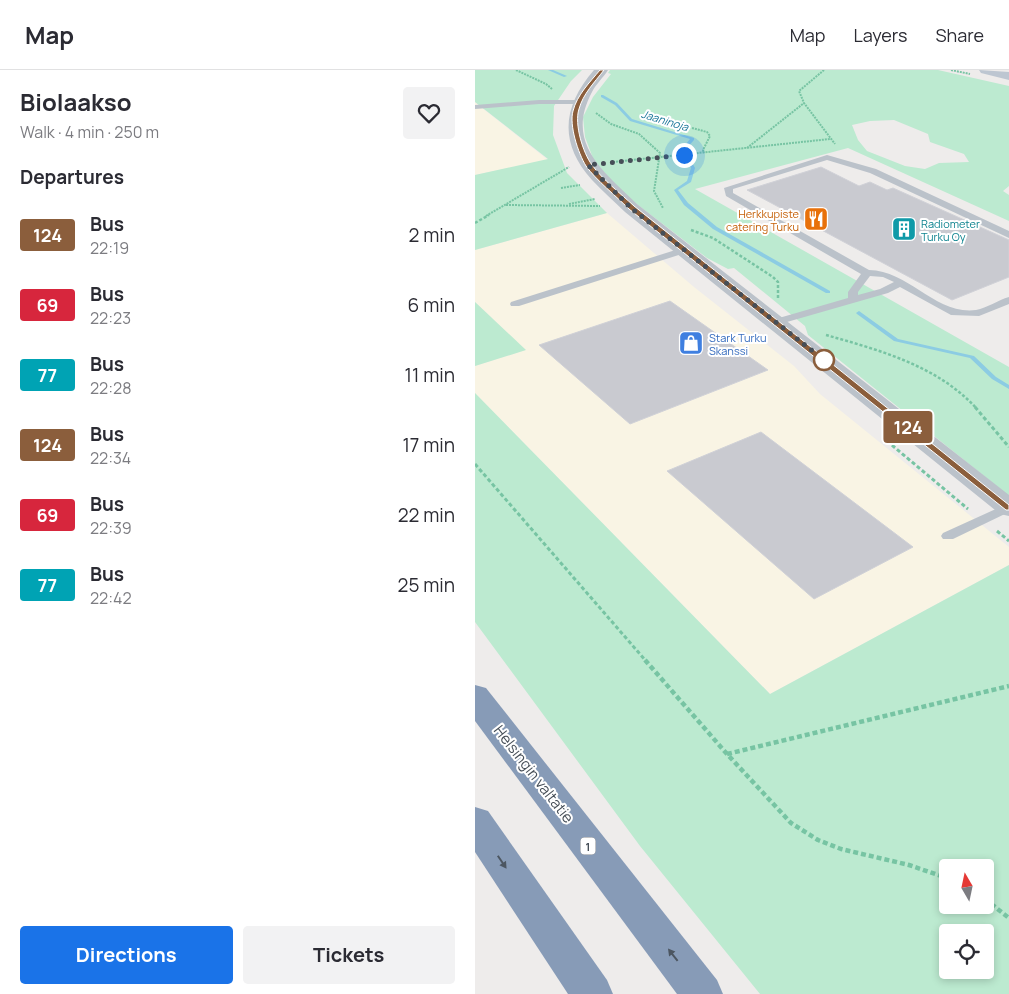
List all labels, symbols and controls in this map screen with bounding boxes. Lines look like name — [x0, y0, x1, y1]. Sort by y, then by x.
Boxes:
text: Map — [25, 18, 74, 51]
text: Map — [790, 23, 825, 47]
text: Layers — [853, 23, 907, 47]
text: Share — [935, 23, 984, 47]
text: Biolaakso — [20, 85, 132, 118]
button: heart — [403, 87, 455, 139]
water label: Jaaninoja — [640, 106, 691, 134]
text: Walk · 4 min · 250 m — [20, 121, 159, 143]
your location — [672, 143, 697, 168]
text: Departures — [20, 164, 124, 190]
place label: Herkkupiste catering Turku — [726, 206, 800, 234]
restaurant icon: Herkkupiste catering Turku — [803, 206, 829, 232]
text: Bus — [90, 211, 124, 237]
building icon: Radiometer Turku Oy — [891, 216, 917, 242]
place label: Radiometer Turku Oy — [921, 216, 980, 244]
text: 2 min — [409, 222, 455, 248]
text: 124 — [33, 223, 62, 247]
text: 22:19 — [90, 237, 129, 259]
text: Bus — [90, 281, 124, 307]
text: 6 min — [408, 292, 455, 318]
text: 69 — [37, 293, 58, 317]
text: 22:23 — [90, 307, 131, 329]
shop icon: Stark Turku Skanssi — [678, 330, 704, 356]
place label: Stark Turku Skanssi — [709, 330, 766, 358]
unlabelled marker — [813, 349, 835, 371]
text: Bus — [90, 351, 124, 377]
text: 11 min — [405, 362, 455, 388]
text: 77 — [38, 363, 57, 387]
text: 22:28 — [90, 377, 131, 399]
line badge: 124 — [879, 411, 937, 443]
text: 124 — [893, 415, 923, 439]
text: Bus — [90, 421, 124, 447]
text: 17 min — [402, 432, 455, 458]
text: 124 — [33, 433, 62, 457]
text: 22:34 — [90, 447, 131, 469]
text: Bus — [90, 491, 124, 517]
text: 22 min — [398, 502, 455, 528]
text: 69 — [37, 503, 58, 527]
text: 22:39 — [90, 517, 132, 539]
text: Bus — [90, 561, 124, 587]
text: 25 min — [398, 572, 455, 598]
text: 77 — [38, 573, 57, 597]
text: 22:42 — [90, 587, 132, 609]
street label: Helsingin valtatie — [489, 721, 579, 827]
road number: 1 — [581, 838, 595, 854]
one-way arrow — [498, 855, 507, 869]
north arrow — [939, 859, 994, 914]
map controls — [939, 859, 994, 979]
button: locate — [939, 924, 994, 979]
button: Directions — [20, 926, 233, 984]
button: Tickets — [243, 926, 455, 984]
one-way arrow — [667, 949, 678, 962]

